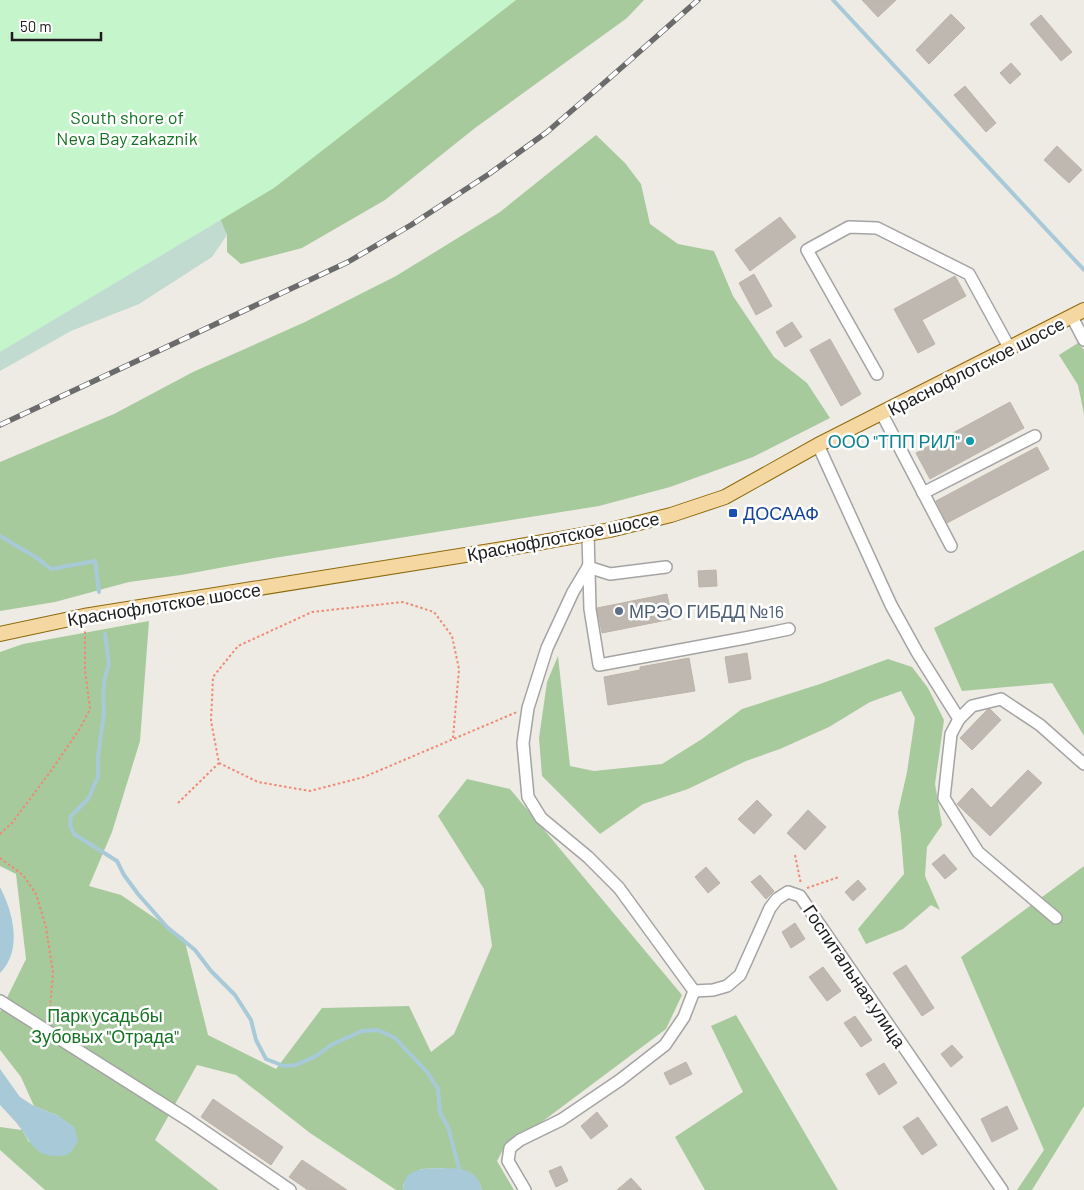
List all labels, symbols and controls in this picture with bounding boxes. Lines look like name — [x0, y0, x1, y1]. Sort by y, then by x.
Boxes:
scale bar — [12, 10, 101, 42]
text: 50 m — [20, 17, 52, 35]
park label: South shore of Neva Bay zakaznik — [56, 106, 198, 149]
street label: Краснофлотское шоссе — [884, 312, 1068, 420]
place label: ООО "ТПП РИЛ" — [828, 430, 960, 452]
marker: ООО "ТПП РИЛ" — [964, 435, 976, 447]
place label: ДОСААФ — [743, 502, 819, 524]
street label: Краснофлотское шоссе — [465, 507, 661, 565]
marker: ДОСААФ — [727, 507, 739, 519]
street label: Краснофлотское шоссе — [66, 578, 262, 630]
place label: МРЭО ГИБДД №16 — [629, 600, 784, 622]
marker: МРЭО ГИБДД №16 — [613, 605, 625, 617]
street label: Госпитальная улица — [799, 900, 912, 1053]
park label: Парк усадьбы Зубовых "Отрада" — [31, 1004, 179, 1047]

